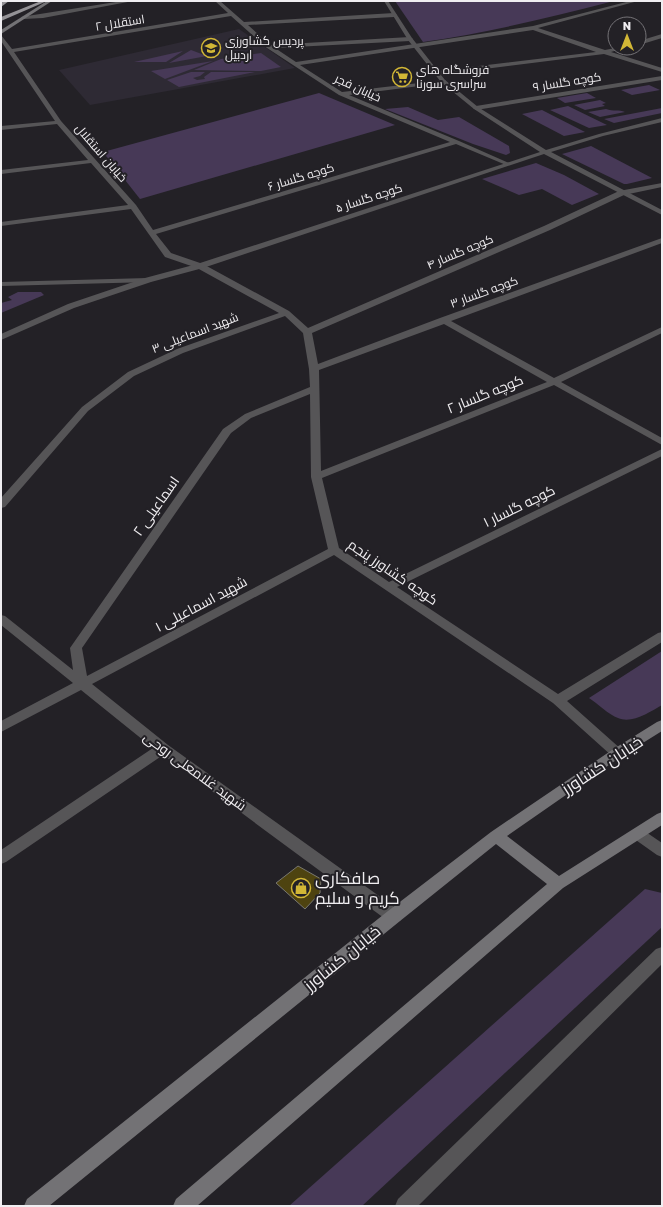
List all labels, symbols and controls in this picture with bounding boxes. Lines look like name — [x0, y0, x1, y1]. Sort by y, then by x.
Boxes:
street label: استقلال ۲ — [94, 11, 146, 34]
north arrow — [607, 16, 647, 56]
text: N — [623, 19, 631, 32]
place label: پردیس کشاورزی اردبیل — [225, 33, 305, 62]
school or university icon: پردیس کشاورزی اردبیل — [200, 37, 222, 59]
place label: فروشگاه های سراسری سورنا — [416, 62, 489, 91]
supermarket icon: فروشگاه های سراسری سورنا — [391, 66, 413, 88]
street label: کوچه گلسار ۹ — [532, 69, 603, 96]
street label: خیابان فجر — [332, 70, 384, 105]
street label: خیابان استقلال — [72, 121, 131, 185]
street label: کوچه گلسار ۶ — [266, 159, 336, 196]
street label: کوچه گلسار ۵ — [334, 180, 405, 217]
street label: کوچه گلسار ۴ — [424, 231, 496, 274]
street label: کوچه گلسار ۳ — [448, 272, 520, 313]
street label: شهید اسماعیلی ۳ — [149, 309, 240, 356]
street label: کوچه گلسار ۲ — [444, 371, 526, 418]
street label: اسماعیلی ۲ — [129, 473, 182, 539]
street label: کوچه گلسار ۱ — [480, 481, 558, 532]
street label: کوچه کشاورز پنجم — [344, 535, 442, 610]
street label: شهید اسماعیلی ۱ — [152, 572, 250, 635]
street label: شهید غلامعلی روحی — [140, 728, 250, 814]
street label: خیابان کشاورز — [556, 730, 647, 800]
place label: صافکاری کریم و سلیم — [315, 867, 400, 910]
shop icon: صافکاری کریم و سلیم — [290, 877, 312, 899]
street label: خیابان کشاورز — [298, 920, 385, 996]

